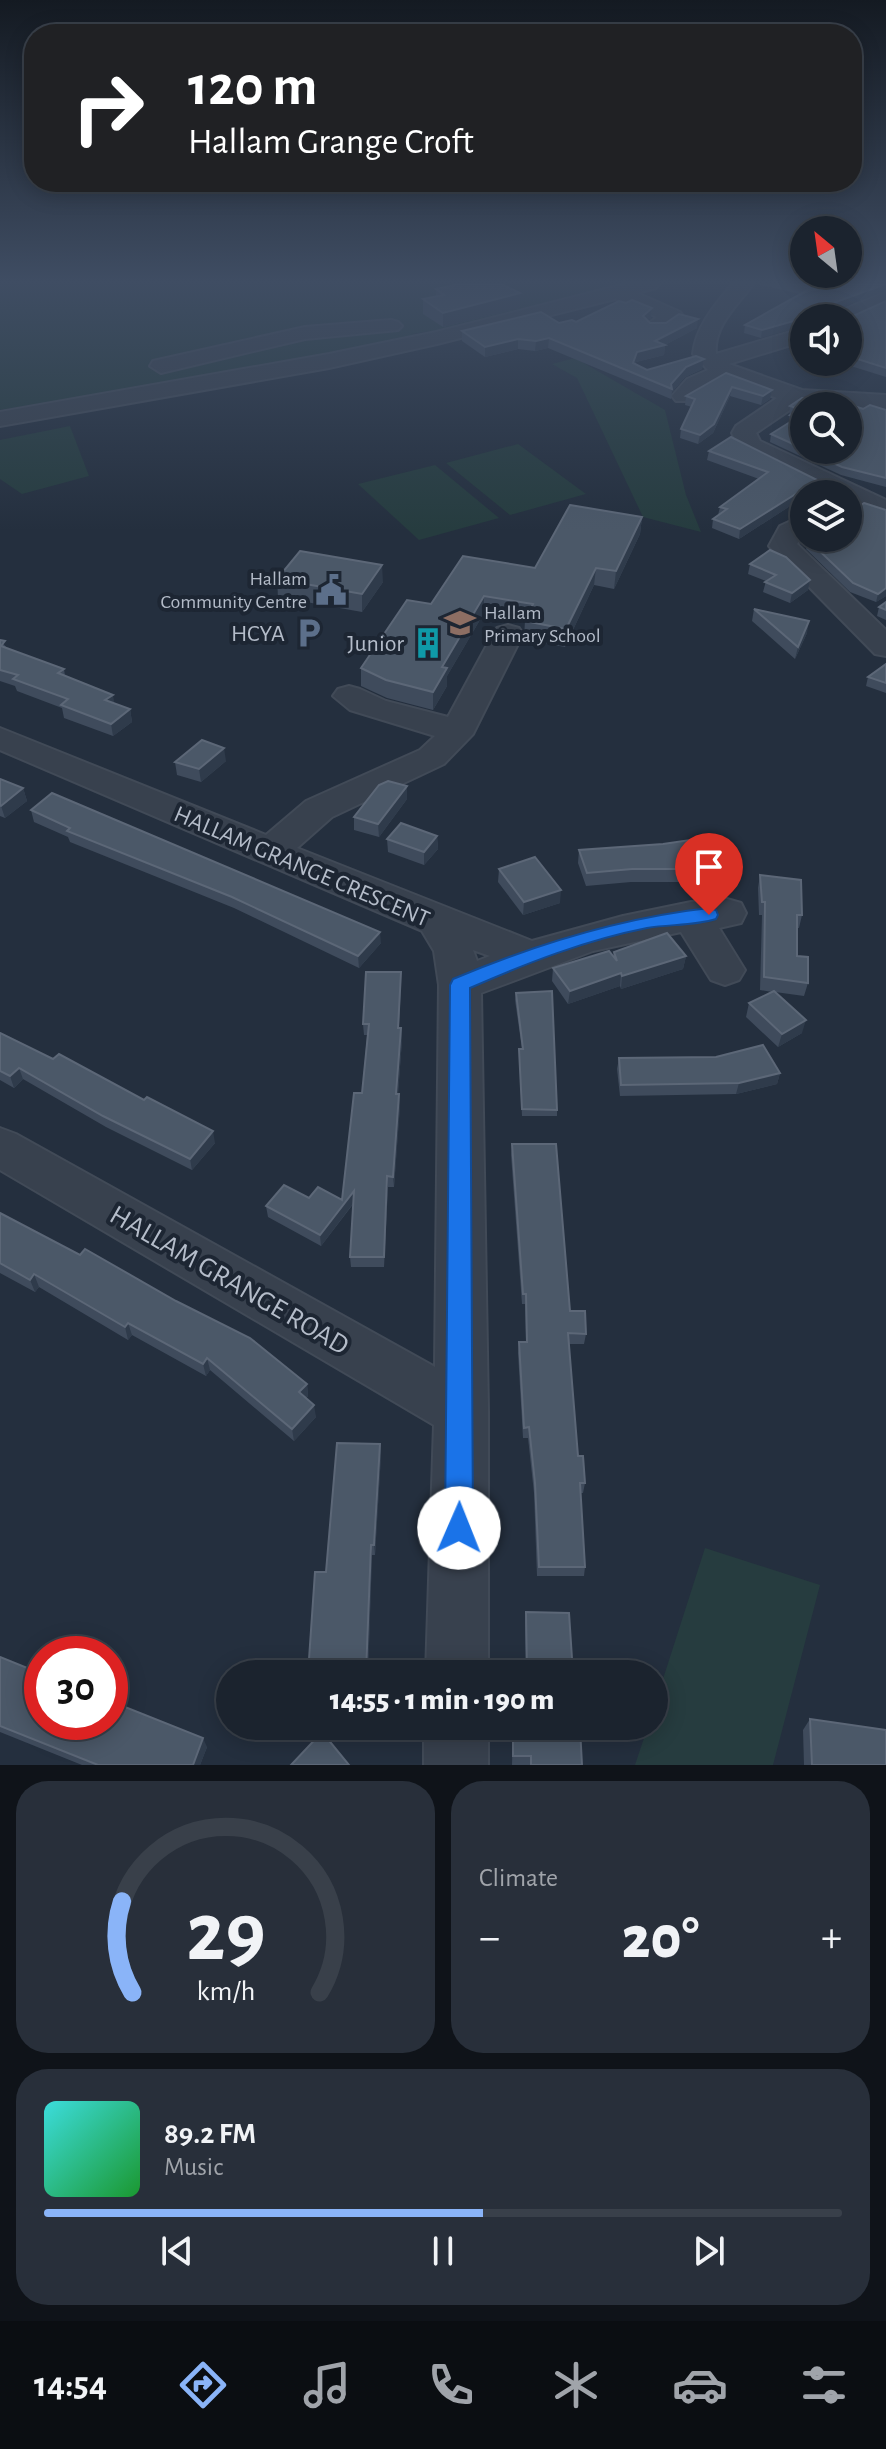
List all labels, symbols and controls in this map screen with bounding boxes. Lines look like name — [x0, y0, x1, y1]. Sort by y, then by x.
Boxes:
icon: right — [56, 56, 160, 160]
text: 120 m — [188, 59, 317, 115]
text: Hallam Grange Croft — [188, 124, 474, 160]
north arrow — [790, 216, 862, 288]
map controls — [790, 216, 862, 552]
button: sound — [790, 304, 862, 376]
button: search — [790, 392, 862, 464]
button: layers — [790, 480, 862, 552]
place label: Hallam Community Centre — [161, 569, 307, 612]
public building icon: Hallam Community Centre — [314, 573, 348, 607]
place label: Hallam Primary School — [484, 603, 601, 646]
school or university icon: Hallam Primary School — [443, 606, 477, 640]
parking icon: HCYA — [292, 616, 326, 650]
place label: HCYA — [231, 622, 285, 646]
building icon: Junior — [411, 626, 445, 660]
place label: Junior — [347, 632, 404, 656]
street label: HALLAM GRANGE CRESCENT — [170, 802, 433, 932]
pin — [675, 833, 743, 915]
icon: arrive — [687, 845, 731, 889]
street label: HALLAM GRANGE ROAD — [105, 1201, 353, 1360]
position arrow — [417, 1486, 501, 1570]
speed limit sign: 30 — [24, 1636, 128, 1740]
text: 14:55 · 1 min · 190 m — [330, 1685, 554, 1715]
text: Climate — [479, 1865, 558, 1891]
text: 29 — [186, 1892, 265, 1976]
text: 20° — [622, 1909, 699, 1969]
text: − — [479, 1916, 500, 1960]
text: + — [821, 1916, 842, 1960]
text: km/h — [196, 1977, 255, 2006]
text: 89.2 FM — [164, 2119, 256, 2149]
text: Music — [164, 2154, 223, 2180]
icon: previous — [155, 2229, 199, 2273]
icon: pause — [421, 2229, 465, 2273]
icon: next — [687, 2229, 731, 2273]
icon: directions — [175, 2357, 231, 2413]
icon: music — [299, 2357, 355, 2413]
icon: phone — [423, 2357, 479, 2413]
icon: climate — [548, 2357, 604, 2413]
icon: car — [672, 2357, 728, 2413]
icon: filters — [796, 2357, 852, 2413]
text: 14:54 — [34, 2367, 107, 2403]

